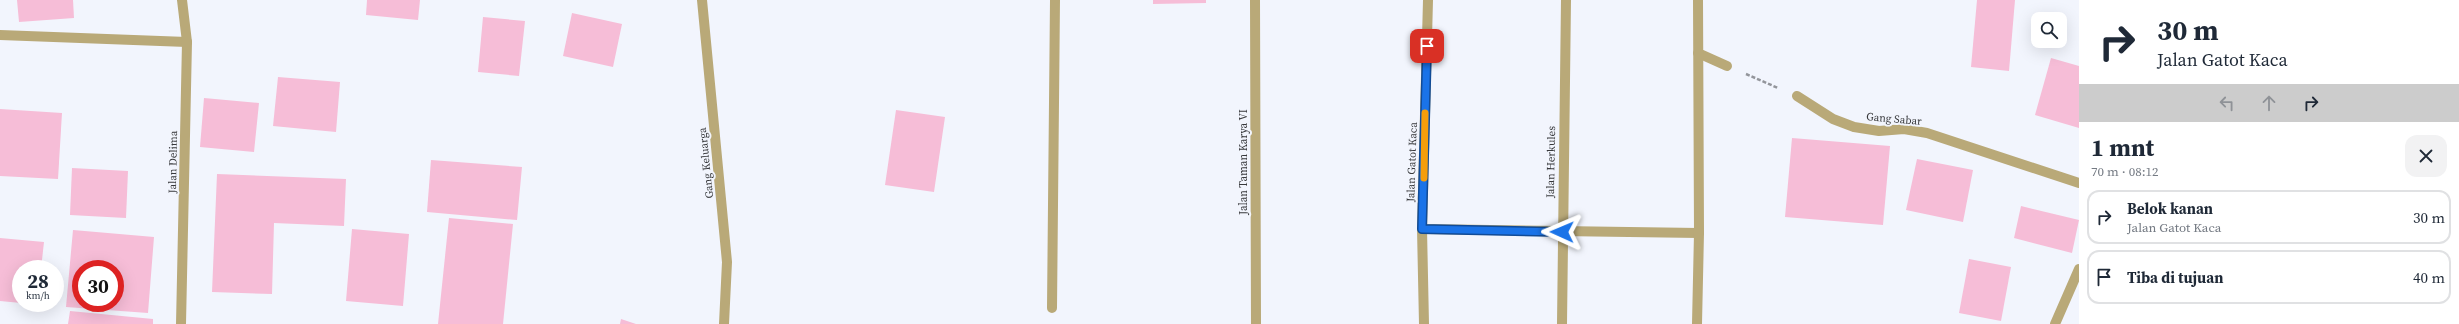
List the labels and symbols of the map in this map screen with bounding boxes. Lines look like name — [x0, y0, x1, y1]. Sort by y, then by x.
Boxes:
pin — [1410, 29, 1444, 63]
street label: Jalan Taman Karya VI — [1236, 109, 1251, 216]
street label: Gang Sabar — [1866, 109, 1923, 129]
street label: Jalan Gatot Kaca — [1403, 121, 1421, 203]
street label: Gang Keluarga — [695, 126, 717, 199]
street label: Jalan Herkules — [1543, 126, 1559, 199]
street label: Jalan Delima — [165, 130, 181, 195]
position arrow — [1541, 211, 1583, 253]
speed limit sign: 30 — [72, 260, 124, 312]

